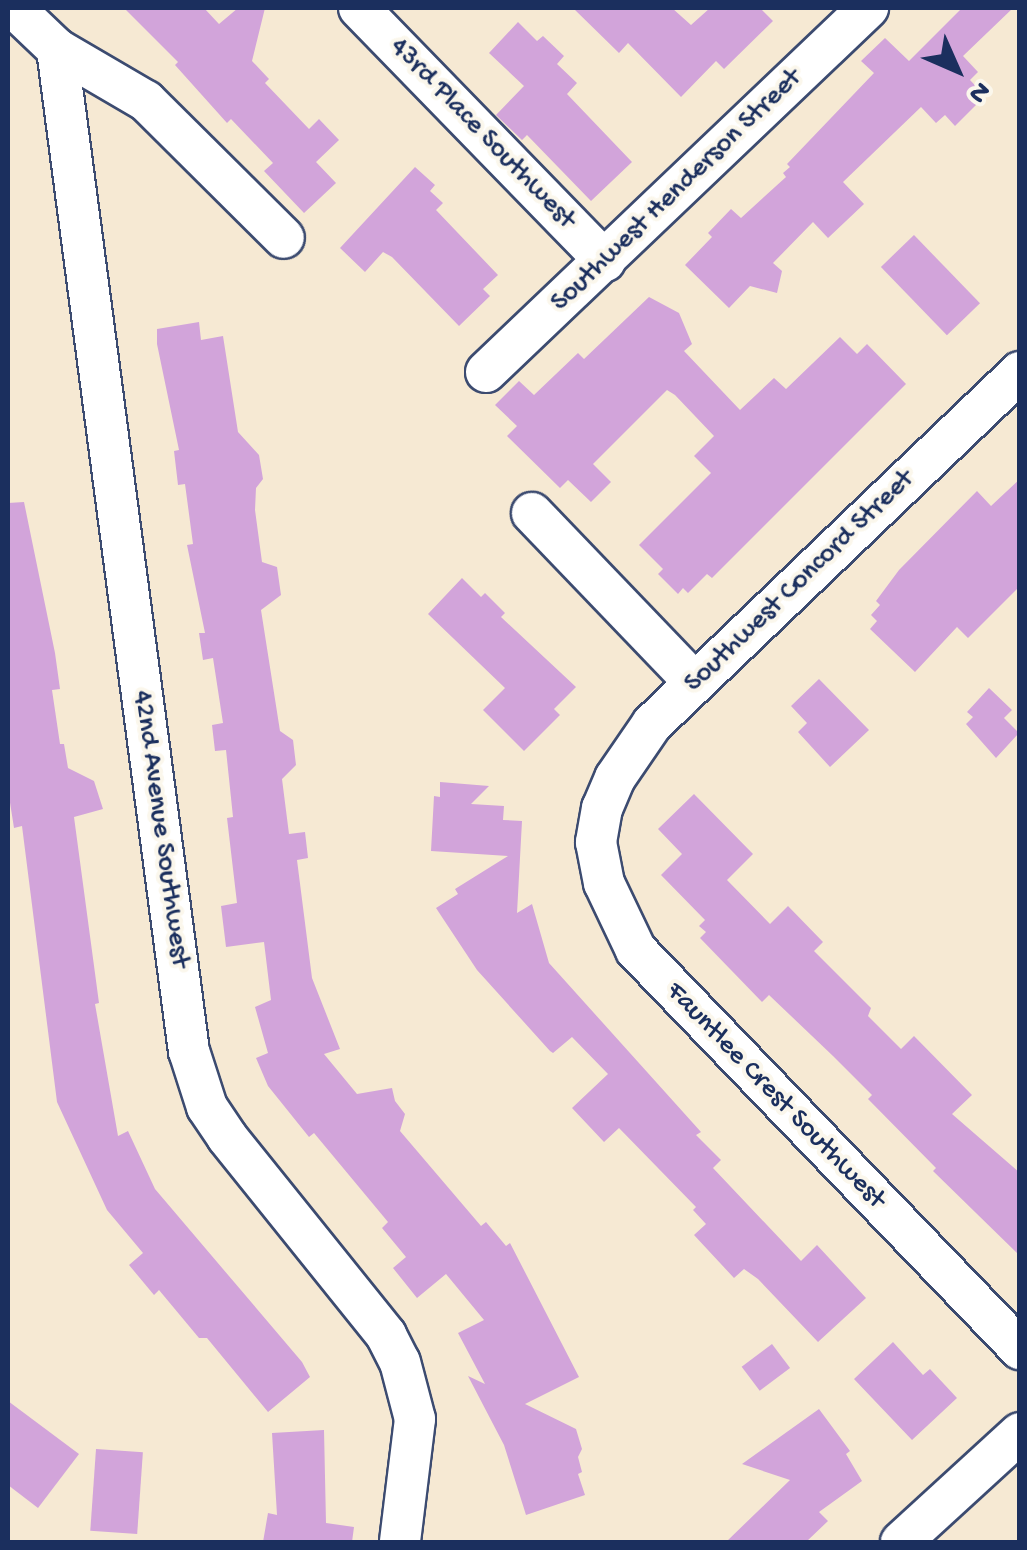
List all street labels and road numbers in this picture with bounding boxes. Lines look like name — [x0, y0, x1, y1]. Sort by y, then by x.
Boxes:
street label: 43rd Place Southwest — [382, 31, 582, 237]
street label: Southwest Henderson Street — [545, 62, 809, 320]
street label: Southwest Concord Street — [678, 464, 922, 700]
street label: 42nd Avenue Southwest — [124, 688, 196, 970]
street label: Fauntlee Crest Southwest — [658, 976, 892, 1216]

